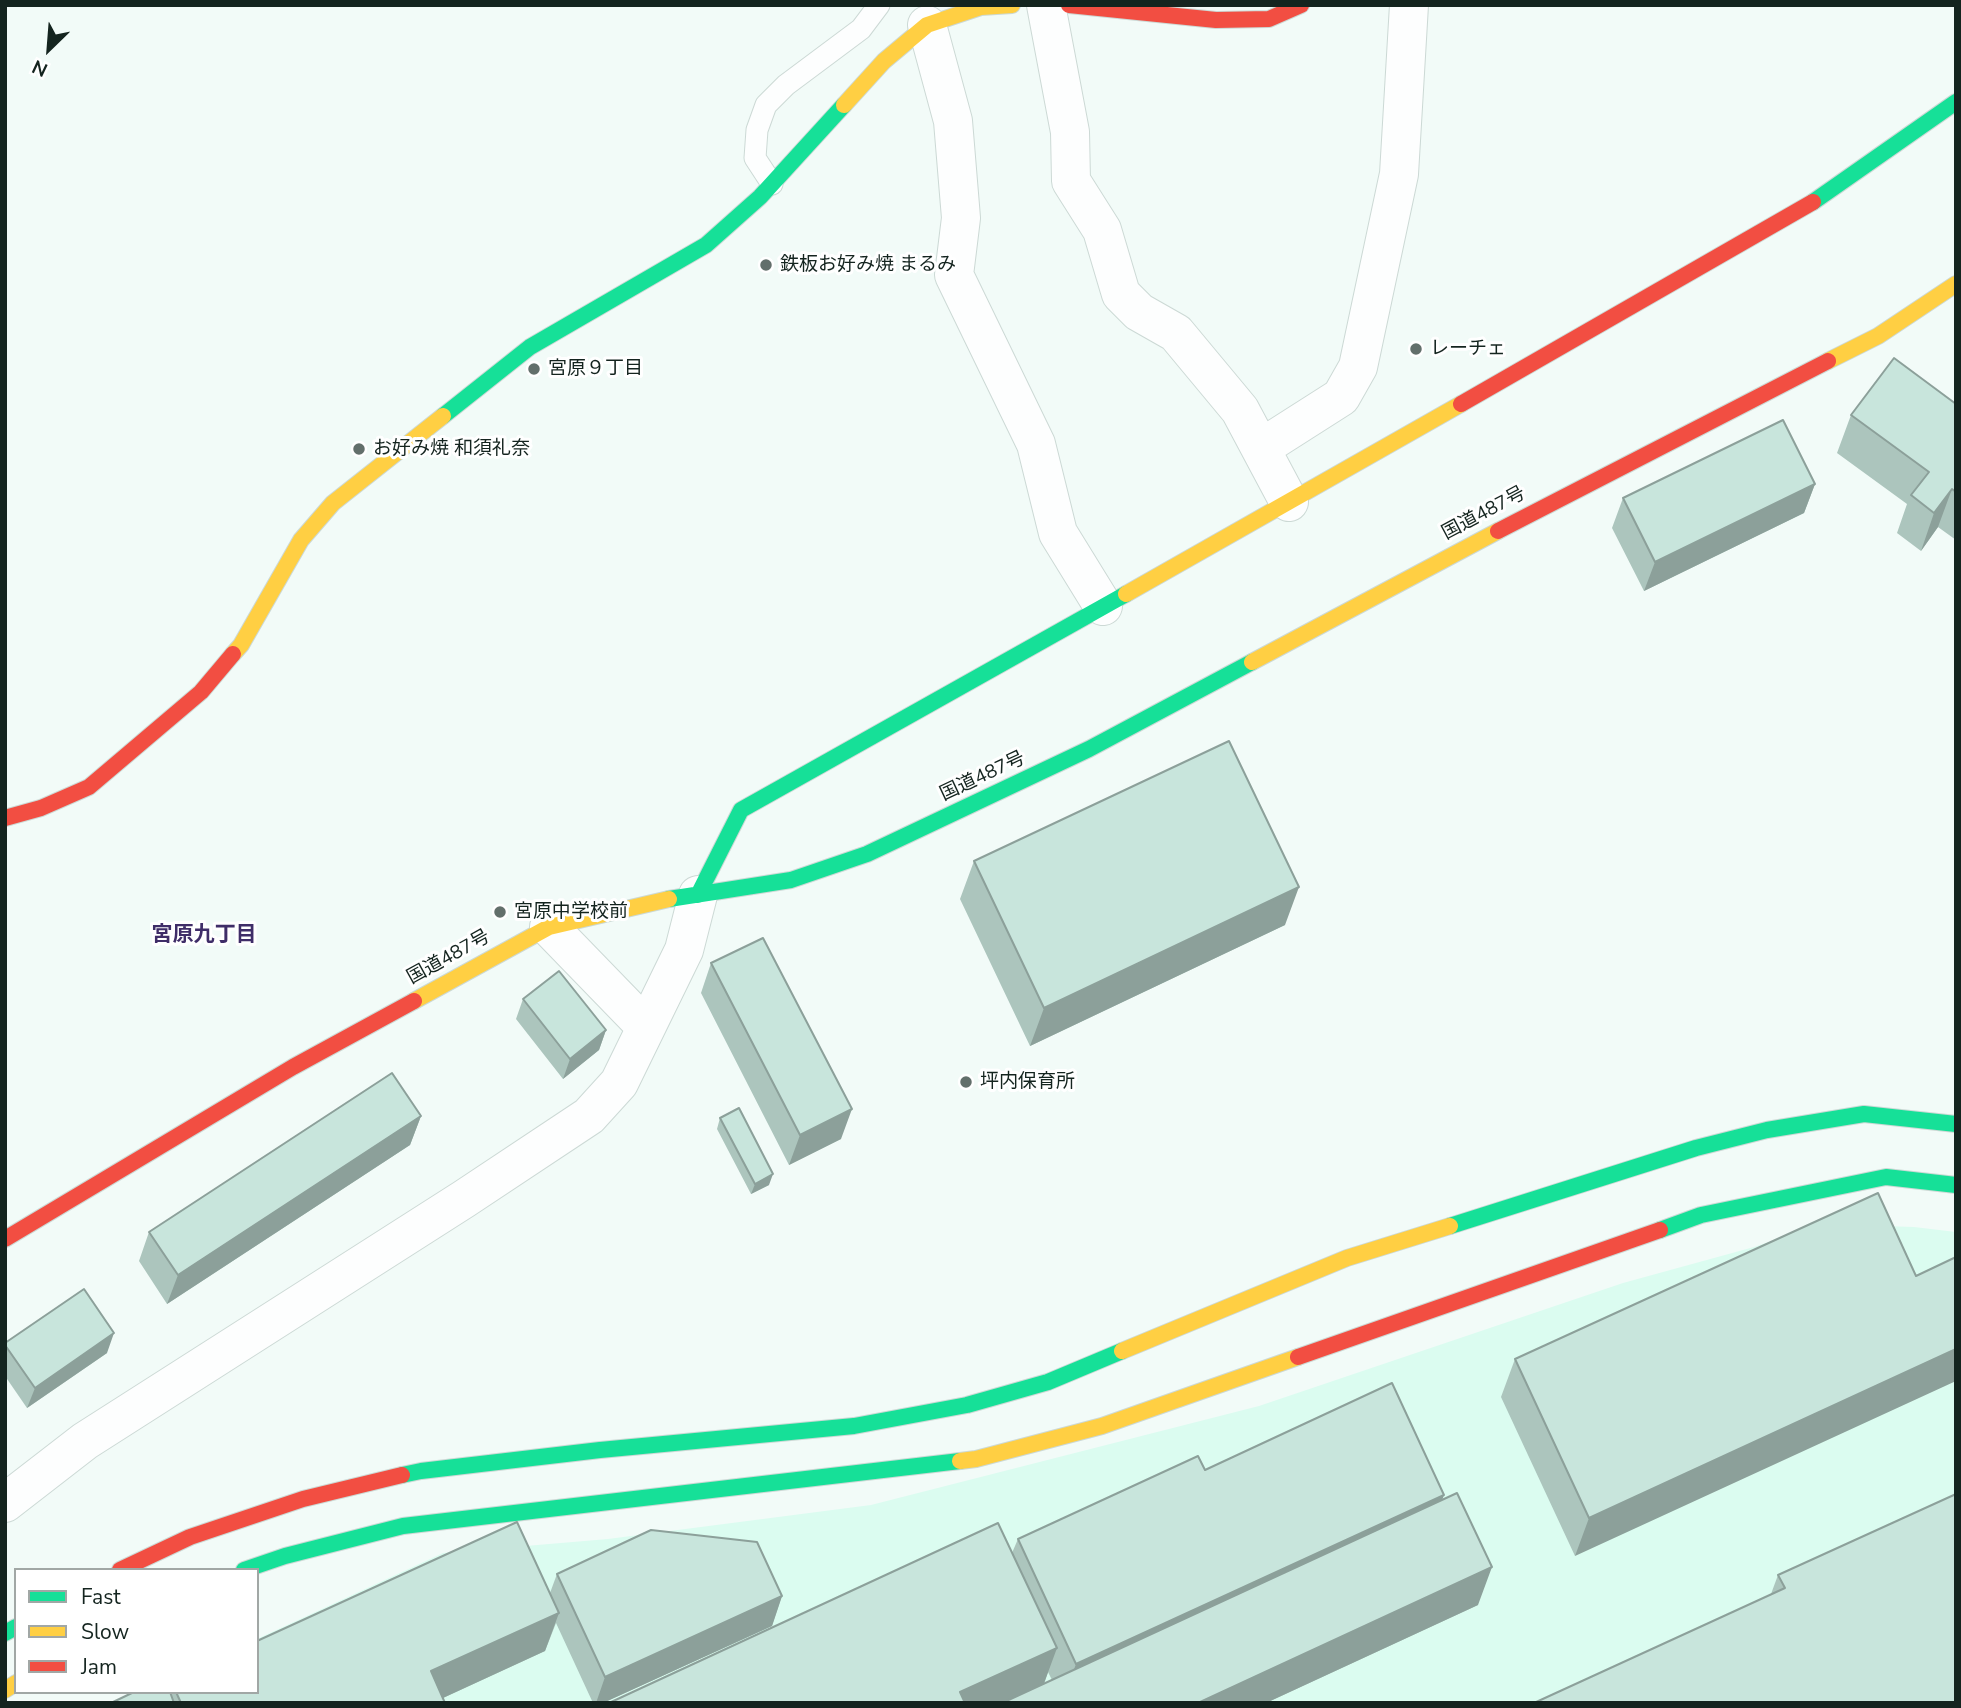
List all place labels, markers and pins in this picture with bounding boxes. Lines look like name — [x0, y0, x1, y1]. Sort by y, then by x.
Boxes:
place label: 鉄板お好み焼 まるみ — [780, 254, 956, 276]
marker: 鉄板お好み焼 まるみ — [758, 257, 774, 273]
place label: レーチェ — [1430, 338, 1506, 360]
marker: レーチェ — [1408, 341, 1424, 357]
place label: 宮原９丁目 — [548, 358, 643, 380]
marker: 宮原９丁目 — [526, 361, 542, 377]
place label: お好み焼 和須礼奈 — [373, 438, 530, 460]
marker: お好み焼 和須礼奈 — [351, 441, 367, 457]
place label: 宮原中学校前 — [514, 901, 628, 923]
marker: 宮原中学校前 — [492, 904, 508, 920]
place label: 坪内保育所 — [980, 1071, 1075, 1093]
marker: 坪内保育所 — [958, 1074, 974, 1090]

